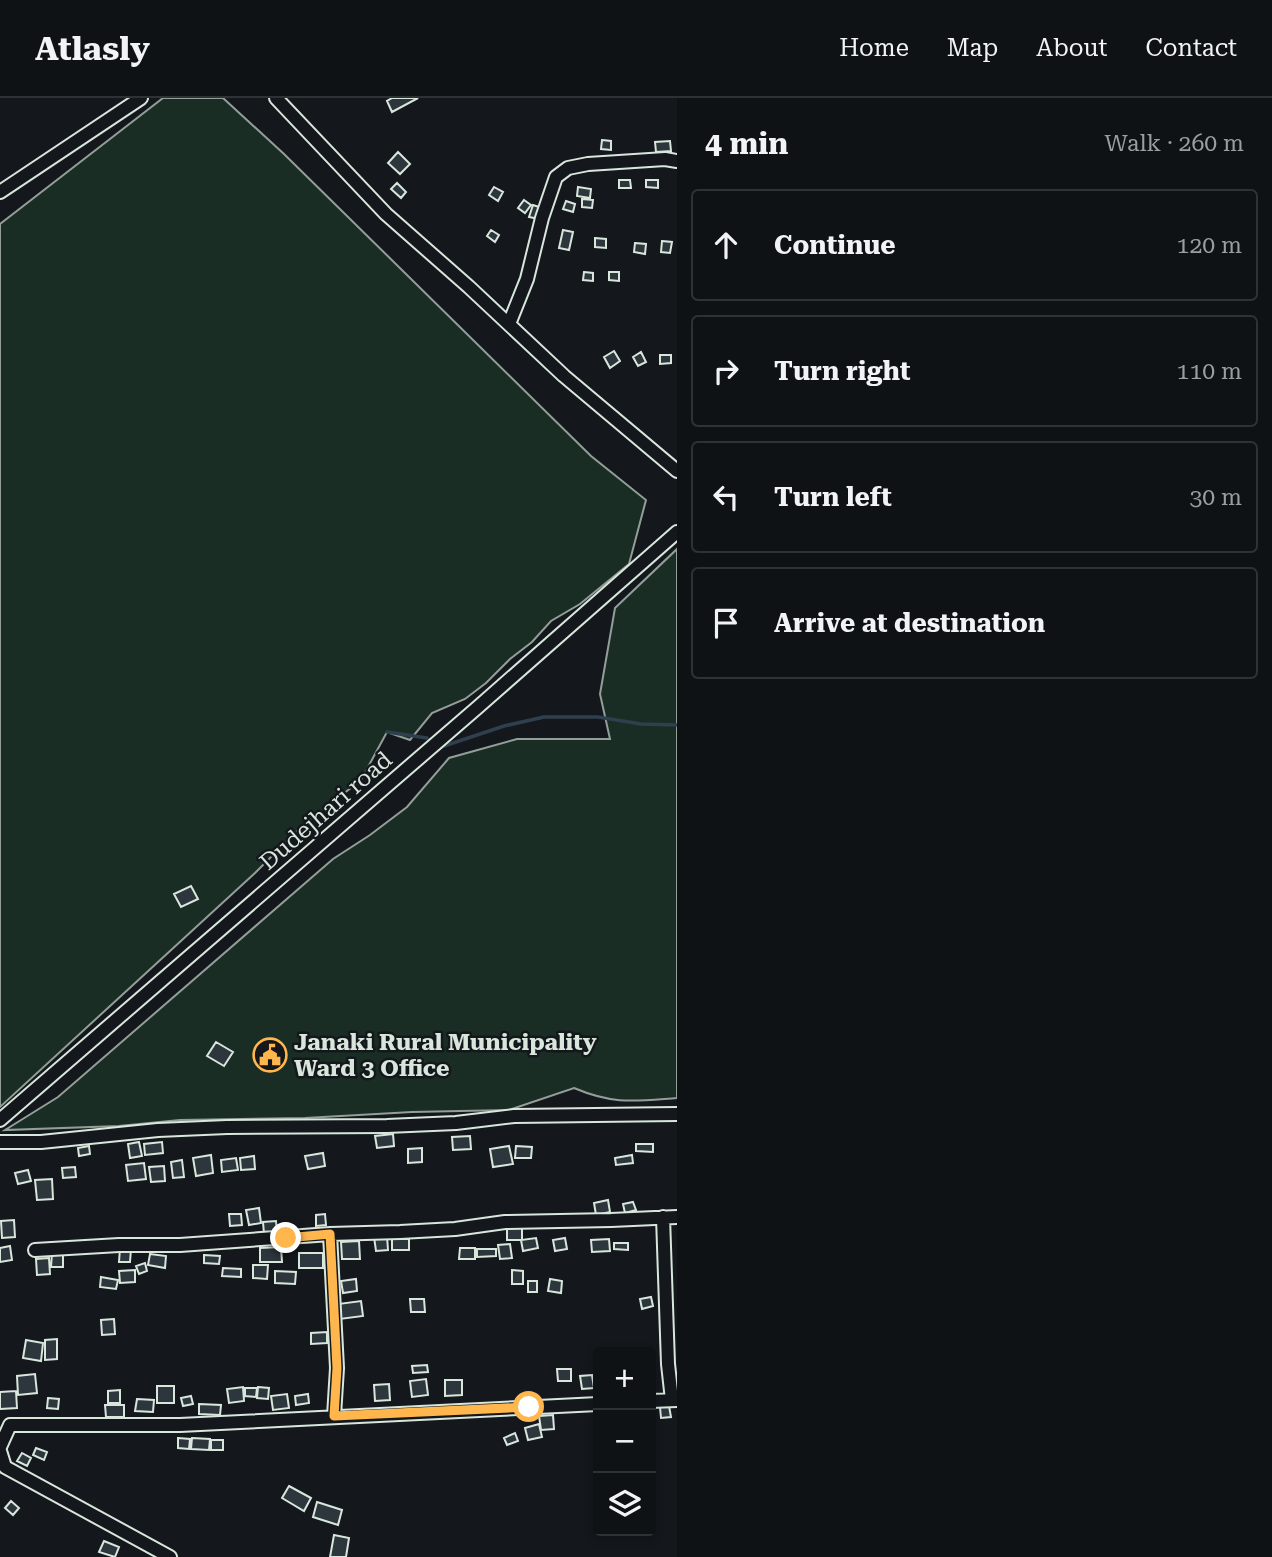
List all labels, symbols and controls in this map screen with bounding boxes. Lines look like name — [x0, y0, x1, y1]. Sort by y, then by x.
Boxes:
text: Atlasly — [35, 29, 150, 68]
text: Home — [839, 34, 909, 62]
text: Map — [947, 34, 998, 62]
text: About — [1036, 34, 1107, 62]
text: Contact — [1145, 34, 1237, 62]
text: 4 min — [705, 126, 788, 161]
text: Walk · 260 m — [1105, 130, 1244, 157]
icon: ahead — [707, 226, 745, 264]
text: Continue — [774, 230, 896, 260]
text: 120 m — [1177, 232, 1242, 259]
icon: right — [707, 352, 745, 390]
text: Turn right — [774, 356, 910, 386]
text: 110 m — [1177, 358, 1242, 385]
icon: left — [707, 478, 745, 516]
text: Turn left — [774, 482, 892, 512]
text: 30 m — [1189, 484, 1242, 511]
icon: arrive — [707, 604, 745, 642]
text: Arrive at destination — [774, 608, 1045, 638]
street label: Dudejhari road — [254, 746, 398, 876]
place label: Janaki Rural Municipality Ward 3 Office — [294, 1029, 597, 1082]
public building icon: Janaki Rural Municipality Ward 3 Office — [251, 1036, 289, 1074]
route end — [270, 1222, 301, 1253]
map controls — [593, 1347, 656, 1536]
button: + — [593, 1347, 656, 1410]
route start — [513, 1391, 544, 1422]
button: − — [593, 1410, 656, 1473]
button: layers — [593, 1473, 656, 1536]

